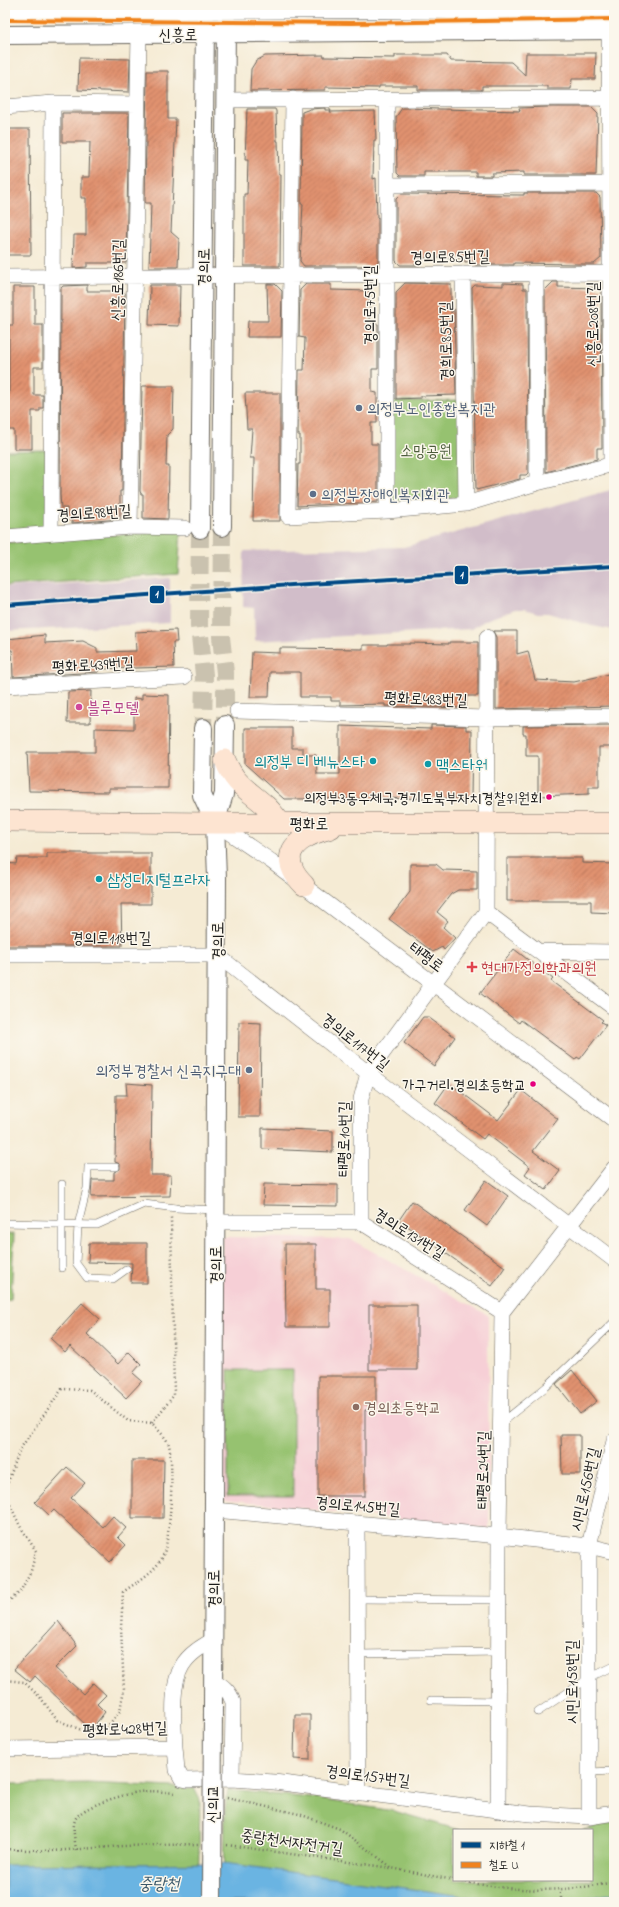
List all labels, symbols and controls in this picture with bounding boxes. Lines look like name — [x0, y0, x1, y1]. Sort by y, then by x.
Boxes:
street label: 신흥로 — [159, 24, 197, 48]
street label: 신흥로186번길 — [106, 238, 132, 321]
street label: 경의로85번길 — [410, 245, 490, 271]
street label: 경의로 — [193, 248, 217, 287]
street label: 경의로75번길 — [359, 265, 383, 345]
street label: 신흥로208번길 — [582, 281, 606, 367]
street label: 경희로85번길 — [434, 301, 460, 381]
place label: 의정부노인종합복지관 — [367, 398, 496, 422]
marker: 의정부노인종합복지관 — [354, 403, 364, 413]
park label: 소망공원 — [400, 440, 452, 464]
place label: 의정부장애인복지회관 — [321, 484, 450, 508]
marker: 의정부장애인복지회관 — [308, 489, 318, 499]
street label: 경의로98번길 — [56, 499, 133, 529]
line badge: 1 — [454, 565, 469, 585]
text: 1 — [460, 568, 464, 584]
line badge: 1 — [149, 585, 165, 604]
text: 1 — [155, 587, 159, 603]
street label: 평화로439번길 — [51, 652, 135, 680]
street label: 평화로483번길 — [384, 687, 468, 713]
place label: 블루모텔 — [87, 697, 139, 721]
marker: 블루모텔 — [74, 702, 84, 712]
place label: 의정부 디 베뉴스타 — [254, 751, 365, 775]
place label: 맥스타워 — [436, 754, 488, 778]
marker: 의정부 디 베뉴스타 — [368, 756, 378, 766]
marker: 맥스타워 — [423, 759, 433, 769]
place label: 의정부3동우체국.경기도북부자치경찰위원회 — [303, 788, 542, 810]
marker: 의정부3동우체국.경기도북부자치경찰위원회 — [544, 792, 554, 802]
street label: 평화로 — [290, 813, 328, 837]
place label: 삼성디지털프라자 — [107, 869, 210, 893]
marker: 삼성디지털프라자 — [94, 874, 104, 884]
street label: 경의로 — [207, 922, 231, 960]
street label: 경의로118번길 — [71, 927, 151, 951]
street label: 태평로 — [403, 936, 448, 979]
place label: 현대가정의학과의원 — [481, 957, 597, 981]
marker: 현대가정의학과의원 — [466, 961, 478, 973]
street label: 경의로117번길 — [315, 1008, 394, 1077]
place label: 의정부경찰서 신곡지구대 — [95, 1060, 241, 1084]
marker: 의정부경찰서 신곡지구대 — [244, 1065, 254, 1075]
place label: 가구거리.경의초등학교 — [402, 1075, 526, 1097]
marker: 가구거리.경의초등학교 — [528, 1079, 538, 1089]
street label: 태평로10번길 — [332, 1101, 358, 1177]
street label: 경의로131번길 — [368, 1203, 450, 1266]
street label: 경의로 — [205, 1246, 229, 1284]
place label: 경의초등학교 — [364, 1397, 441, 1421]
marker: 경의초등학교 — [351, 1402, 361, 1412]
street label: 태평로24번길 — [471, 1430, 497, 1510]
street label: 시민로156번길 — [565, 1445, 607, 1534]
street label: 경의로145번길 — [314, 1491, 401, 1523]
street label: 경의로 — [203, 1570, 227, 1608]
street label: 시민로158번길 — [561, 1640, 585, 1724]
street label: 평화로428번길 — [82, 1717, 168, 1743]
street label: 경의로157번길 — [324, 1760, 412, 1794]
street label: 신의교 — [202, 1785, 226, 1823]
street label: 중랑천서자전거길 — [239, 1824, 345, 1862]
legend — [453, 1829, 593, 1881]
text: 지하철 1 — [489, 1837, 525, 1855]
text: 철도 U — [489, 1857, 519, 1875]
water label: 중랑천 — [138, 1872, 182, 1897]

